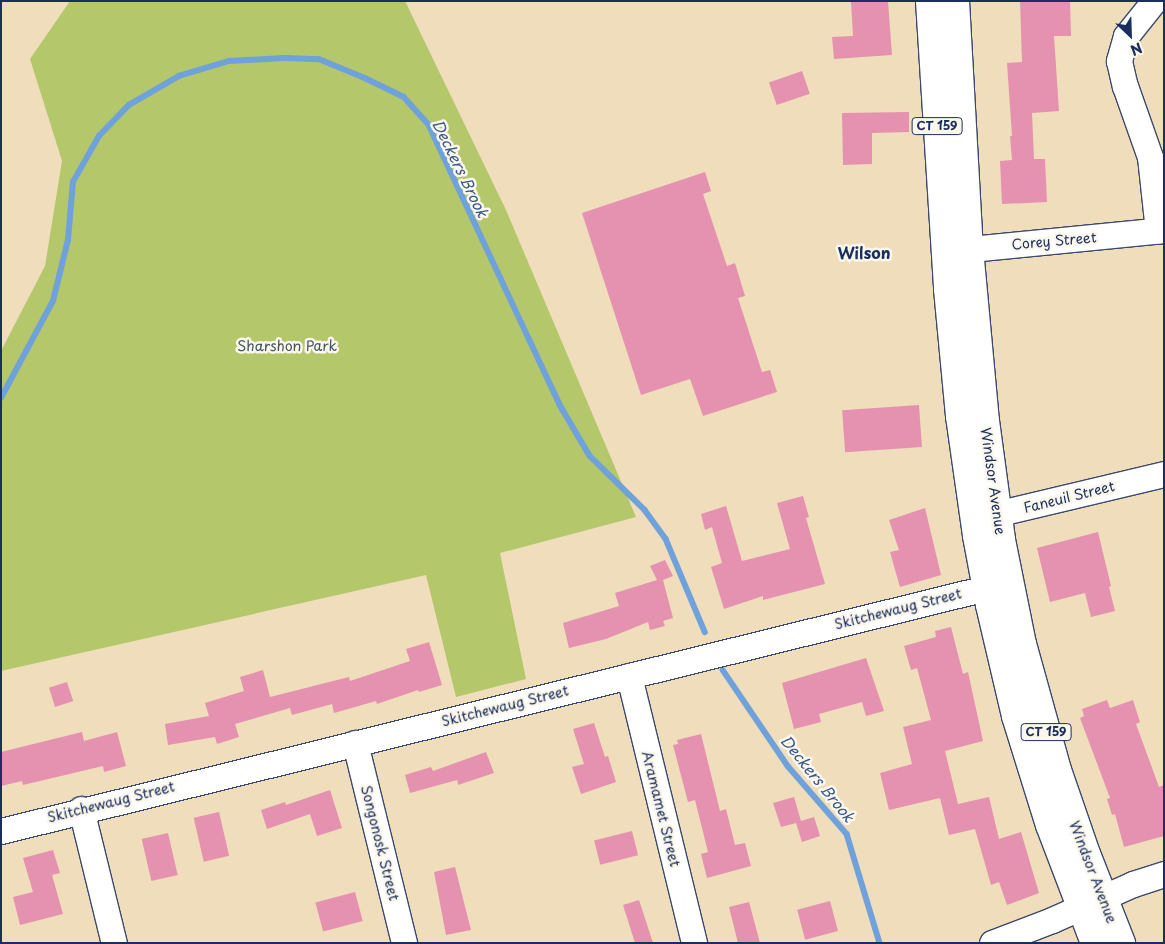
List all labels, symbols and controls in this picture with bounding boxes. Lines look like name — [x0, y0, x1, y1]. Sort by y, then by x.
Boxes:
north arrow — [1105, 10, 1155, 60]
text: N — [1127, 37, 1146, 61]
water label: Deckers Brook — [429, 116, 493, 220]
road number: CT 159 — [911, 116, 963, 136]
street label: Corey Street — [1010, 229, 1098, 253]
district label: Wilson — [837, 242, 891, 262]
park label: Sharshon Park — [237, 338, 337, 354]
street label: Windsor Avenue — [977, 426, 1009, 536]
street label: Faneuil Street — [1021, 477, 1117, 517]
street label: Skitchewaug Street — [833, 585, 963, 633]
street label: Skitchewaug Street — [440, 682, 570, 730]
road number: CT 159 — [1020, 722, 1072, 742]
water label: Deckers Brook — [777, 731, 859, 825]
street label: Aramamet Street — [638, 749, 684, 869]
street label: Skitchewaug Street — [46, 778, 176, 826]
street label: Songonosk Street — [358, 784, 402, 902]
street label: Windsor Avenue — [1066, 818, 1120, 926]

